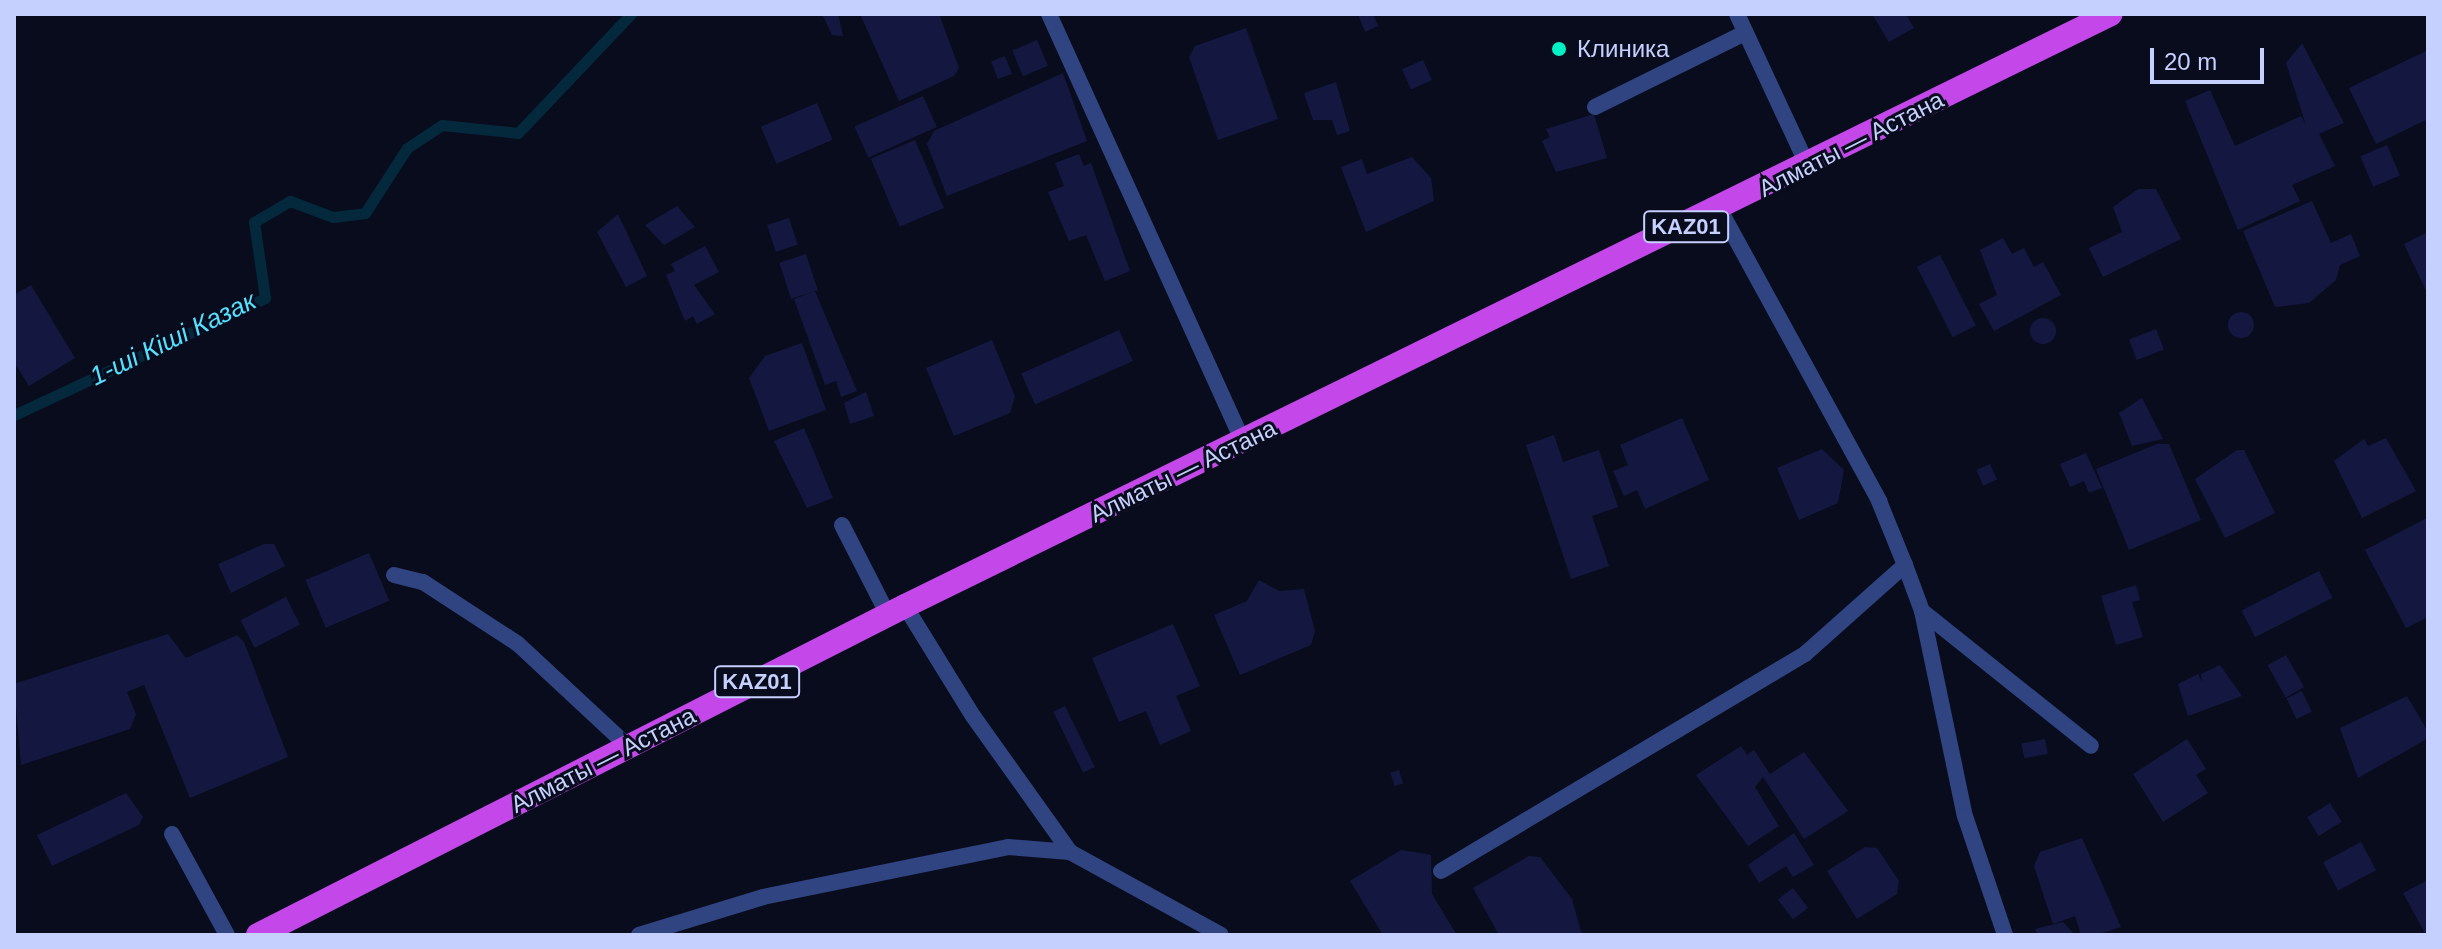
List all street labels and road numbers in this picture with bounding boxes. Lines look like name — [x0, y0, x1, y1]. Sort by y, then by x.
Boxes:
street label: Алматы — Астана — [1754, 85, 1948, 203]
road number: KАZ01 — [1642, 209, 1730, 245]
street label: Алматы — Астана — [1085, 413, 1281, 529]
road number: KАZ01 — [713, 664, 801, 700]
street label: Алматы — Астана — [506, 701, 700, 819]

